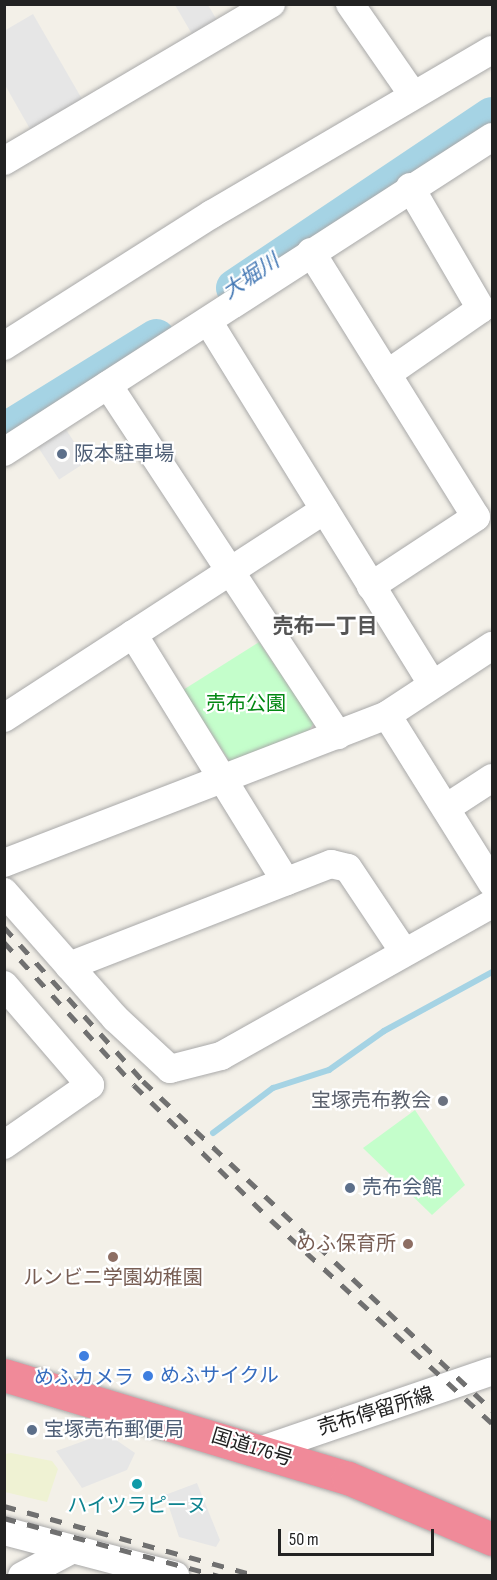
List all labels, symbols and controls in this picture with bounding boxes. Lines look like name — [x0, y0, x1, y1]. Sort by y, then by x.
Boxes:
water label: 大堀川 — [218, 249, 284, 305]
place label: 阪本駐車場 — [74, 442, 174, 466]
marker: 阪本駐車場 — [55, 447, 69, 461]
district label: 売布一丁目 — [273, 614, 377, 640]
park label: 売布公園 — [206, 692, 286, 716]
place label: 宝塚売布教会 — [311, 1089, 431, 1113]
marker: 宝塚売布教会 — [436, 1094, 450, 1108]
place label: 売布会館 — [362, 1176, 442, 1200]
marker: 売布会館 — [343, 1181, 357, 1195]
place label: めふ保育所 — [296, 1232, 396, 1256]
marker: めふ保育所 — [401, 1237, 415, 1251]
marker: ルンビニ学園幼稚園 — [106, 1250, 120, 1264]
place label: ルンビニ学園幼稚園 — [23, 1266, 203, 1290]
marker: めふカメラ — [77, 1349, 91, 1363]
place label: めふサイクル — [160, 1364, 280, 1388]
place label: めふカメラ — [34, 1366, 134, 1390]
marker: めふサイクル — [141, 1369, 155, 1383]
street label: 売布停留所線 — [315, 1383, 437, 1441]
place label: 宝塚売布郵便局 — [44, 1418, 184, 1442]
marker: 宝塚売布郵便局 — [25, 1423, 39, 1437]
street label: 国道176号 — [208, 1424, 296, 1472]
marker: ハイツラピーヌ — [130, 1477, 144, 1491]
place label: ハイツラピーヌ — [67, 1494, 207, 1518]
scale bar — [281, 1517, 437, 1555]
text: 50 m — [289, 1529, 319, 1550]

